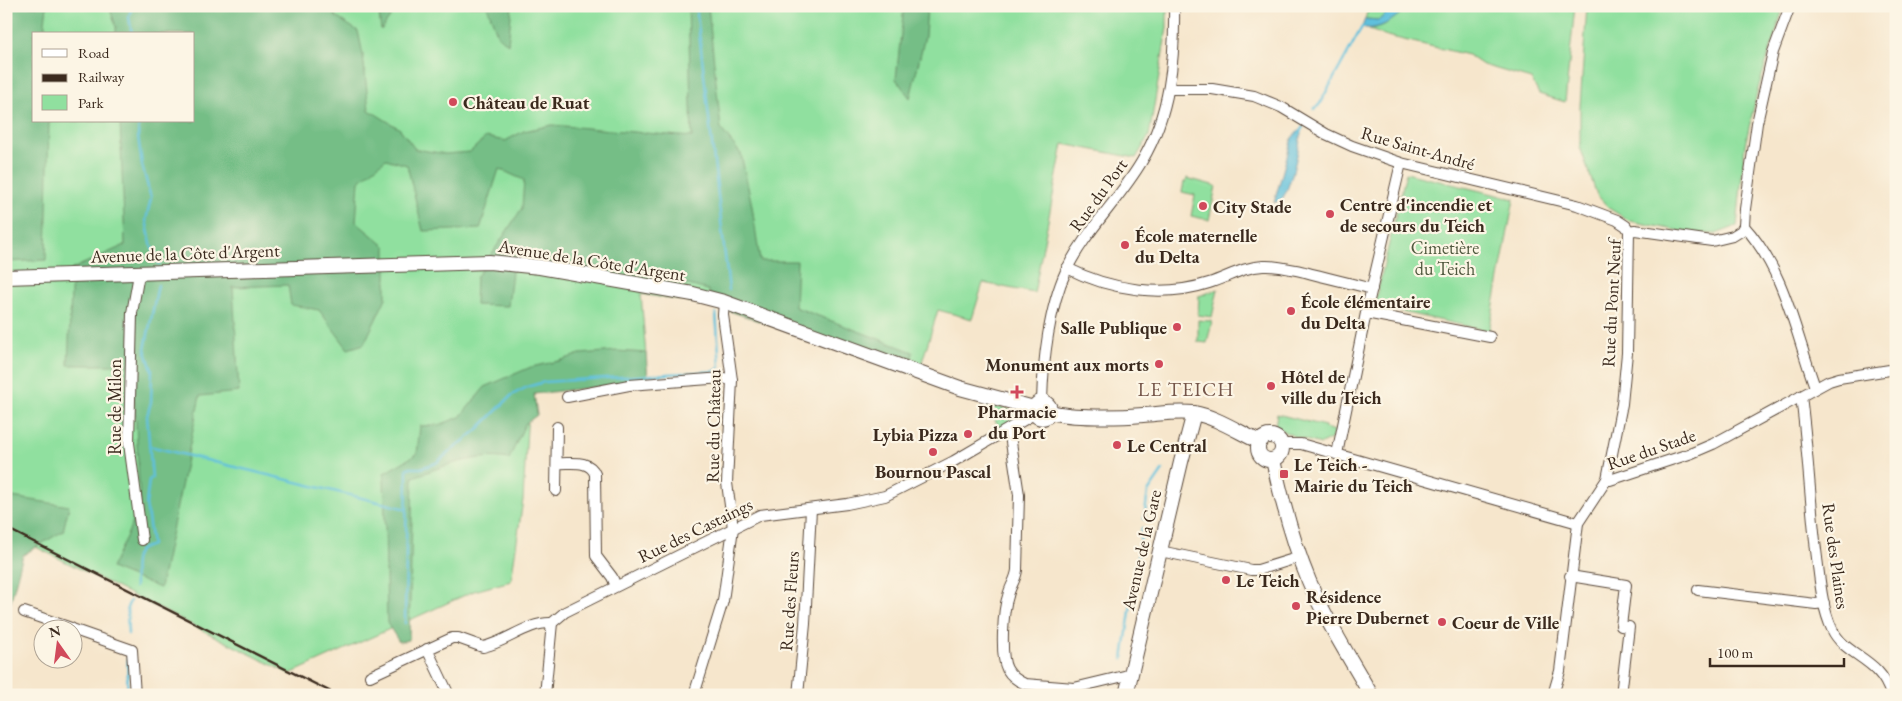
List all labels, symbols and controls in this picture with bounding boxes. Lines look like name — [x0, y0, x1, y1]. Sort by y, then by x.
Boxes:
legend — [32, 32, 195, 122]
text: Road — [78, 43, 110, 62]
text: Railway — [78, 67, 125, 86]
place label: Château de Ruat — [463, 91, 590, 114]
text: Park — [78, 93, 105, 112]
marker: Château de Ruat — [447, 96, 459, 108]
street label: Rue Saint-André — [1359, 121, 1477, 175]
street label: Rue du Port — [1064, 154, 1132, 236]
place label: Centre d'incendie et de secours du Teich — [1340, 193, 1492, 237]
place label: City Stade — [1213, 195, 1292, 218]
marker: City Stade — [1197, 200, 1209, 212]
marker: Centre d'incendie et de secours du Teich — [1324, 208, 1336, 220]
place label: École maternelle du Delta — [1135, 224, 1258, 268]
street label: Avenue de la Côte d'Argent — [496, 234, 688, 286]
park label: Cimetière du Teich — [1411, 236, 1479, 280]
street label: Rue du Pont Neuf — [1596, 236, 1626, 368]
street label: Avenue de la Côte d'Argent — [89, 238, 280, 268]
marker: École maternelle du Delta — [1119, 239, 1131, 251]
place label: École élémentaire du Delta — [1301, 290, 1431, 334]
marker: École élémentaire du Delta — [1285, 305, 1297, 317]
place label: Salle Publique — [1061, 316, 1167, 339]
marker: Salle Publique — [1171, 321, 1183, 333]
place label: Monument aux morts — [985, 353, 1149, 376]
street label: Rue de Milon — [103, 358, 126, 455]
marker: Monument aux morts — [1153, 358, 1165, 370]
place label: Hôtel de ville du Teich — [1281, 365, 1382, 409]
street label: Rue du Château — [701, 368, 725, 483]
district label: LE TEICH — [1138, 376, 1234, 402]
marker: Hôtel de ville du Teich — [1265, 380, 1277, 392]
marker: Pharmacie du Port — [1011, 386, 1023, 398]
place label: Pharmacie du Port — [978, 400, 1057, 444]
place label: Lybia Pizza — [873, 423, 958, 446]
street label: Rue du Stade — [1604, 423, 1698, 475]
marker: Lybia Pizza — [962, 428, 974, 440]
place label: Le Central — [1127, 434, 1207, 457]
marker: Le Central — [1111, 439, 1123, 451]
marker: Bournou Pascal — [927, 446, 939, 458]
place label: Le Teich - Mairie du Teich — [1294, 453, 1413, 497]
place label: Bournou Pascal — [875, 460, 991, 483]
marker: Le Teich - Mairie du Teich — [1278, 468, 1290, 480]
street label: Avenue de la Gare — [1116, 487, 1166, 614]
street label: Rue des Castaings — [634, 492, 756, 568]
street label: Rue des Plaines — [1817, 502, 1855, 611]
street label: Rue des Fleurs — [774, 550, 804, 652]
place label: Le Teich — [1236, 569, 1300, 592]
marker: Le Teich — [1220, 574, 1232, 586]
place label: Résidence Pierre Dubernet — [1306, 585, 1429, 629]
marker: Résidence Pierre Dubernet — [1290, 600, 1302, 612]
place label: Coeur de Ville — [1452, 611, 1560, 634]
marker: Coeur de Ville — [1436, 616, 1448, 628]
north arrow — [32, 618, 82, 668]
text: N — [47, 621, 63, 641]
scale bar — [1710, 636, 1843, 668]
text: 100 m — [1717, 643, 1754, 662]

